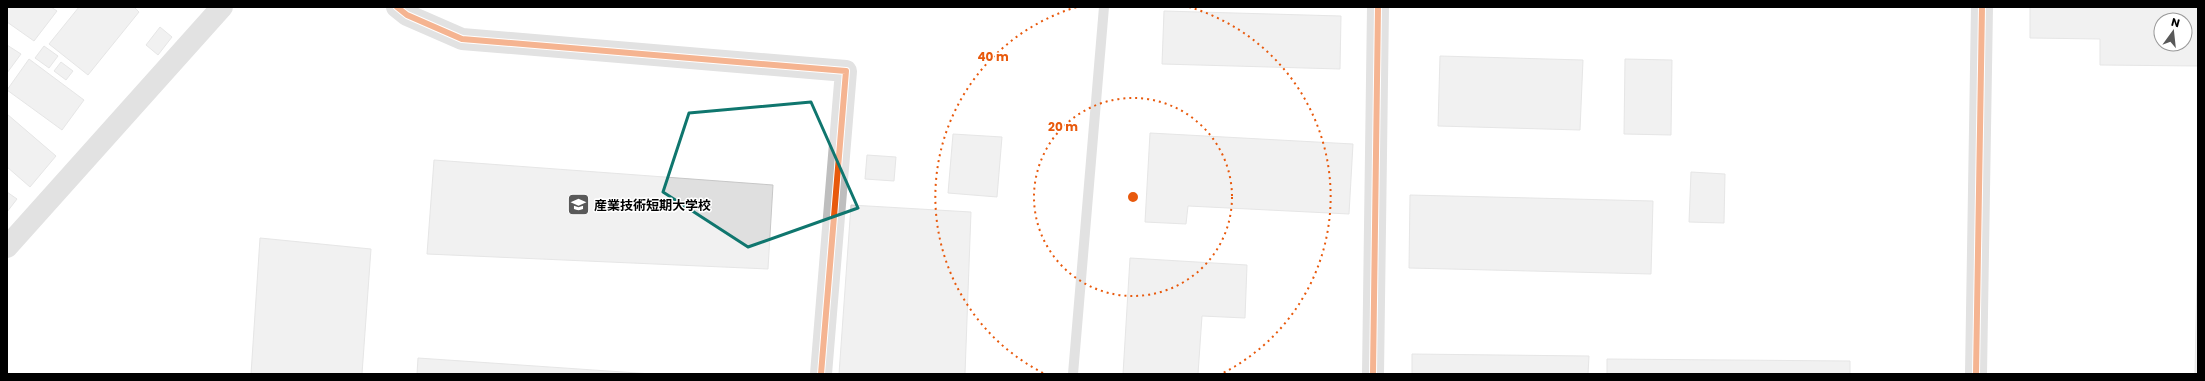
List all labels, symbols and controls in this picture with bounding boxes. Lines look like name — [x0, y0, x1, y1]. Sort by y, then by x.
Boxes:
north arrow — [2153, 12, 2193, 52]
text: N — [2170, 14, 2182, 31]
text: 40 m — [977, 48, 1009, 65]
text: 20 m — [1048, 118, 1078, 135]
centre of rings — [1126, 190, 1140, 204]
school or university icon: 産業技術短期大学校 — [565, 192, 591, 218]
place label: 産業技術短期大学校 — [594, 196, 711, 215]

